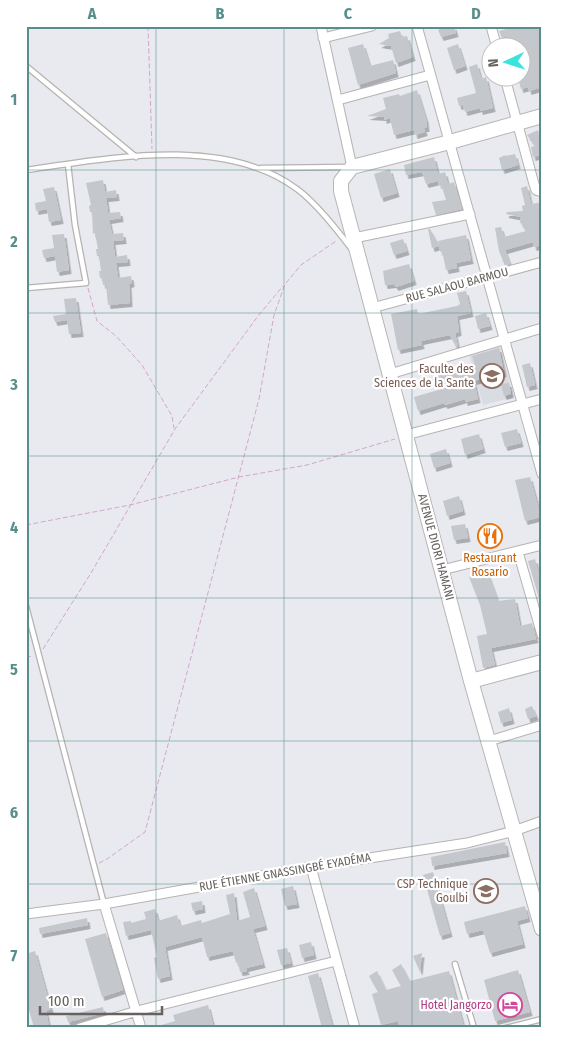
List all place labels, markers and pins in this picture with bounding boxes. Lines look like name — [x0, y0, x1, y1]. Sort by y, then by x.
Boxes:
place label: Faculte des Sciences de la Sante — [374, 362, 474, 390]
school or university icon: Faculte des Sciences de la Sante — [479, 363, 505, 389]
restaurant icon: Restaurant Rosario — [477, 523, 503, 549]
place label: Restaurant Rosario — [463, 551, 517, 579]
place label: CSP Technique Goulbi — [397, 877, 468, 905]
school or university icon: CSP Technique Goulbi — [473, 878, 499, 904]
hotel icon: Hotel Jangorzo — [497, 992, 523, 1018]
place label: Hotel Jangorzo — [420, 998, 492, 1012]

